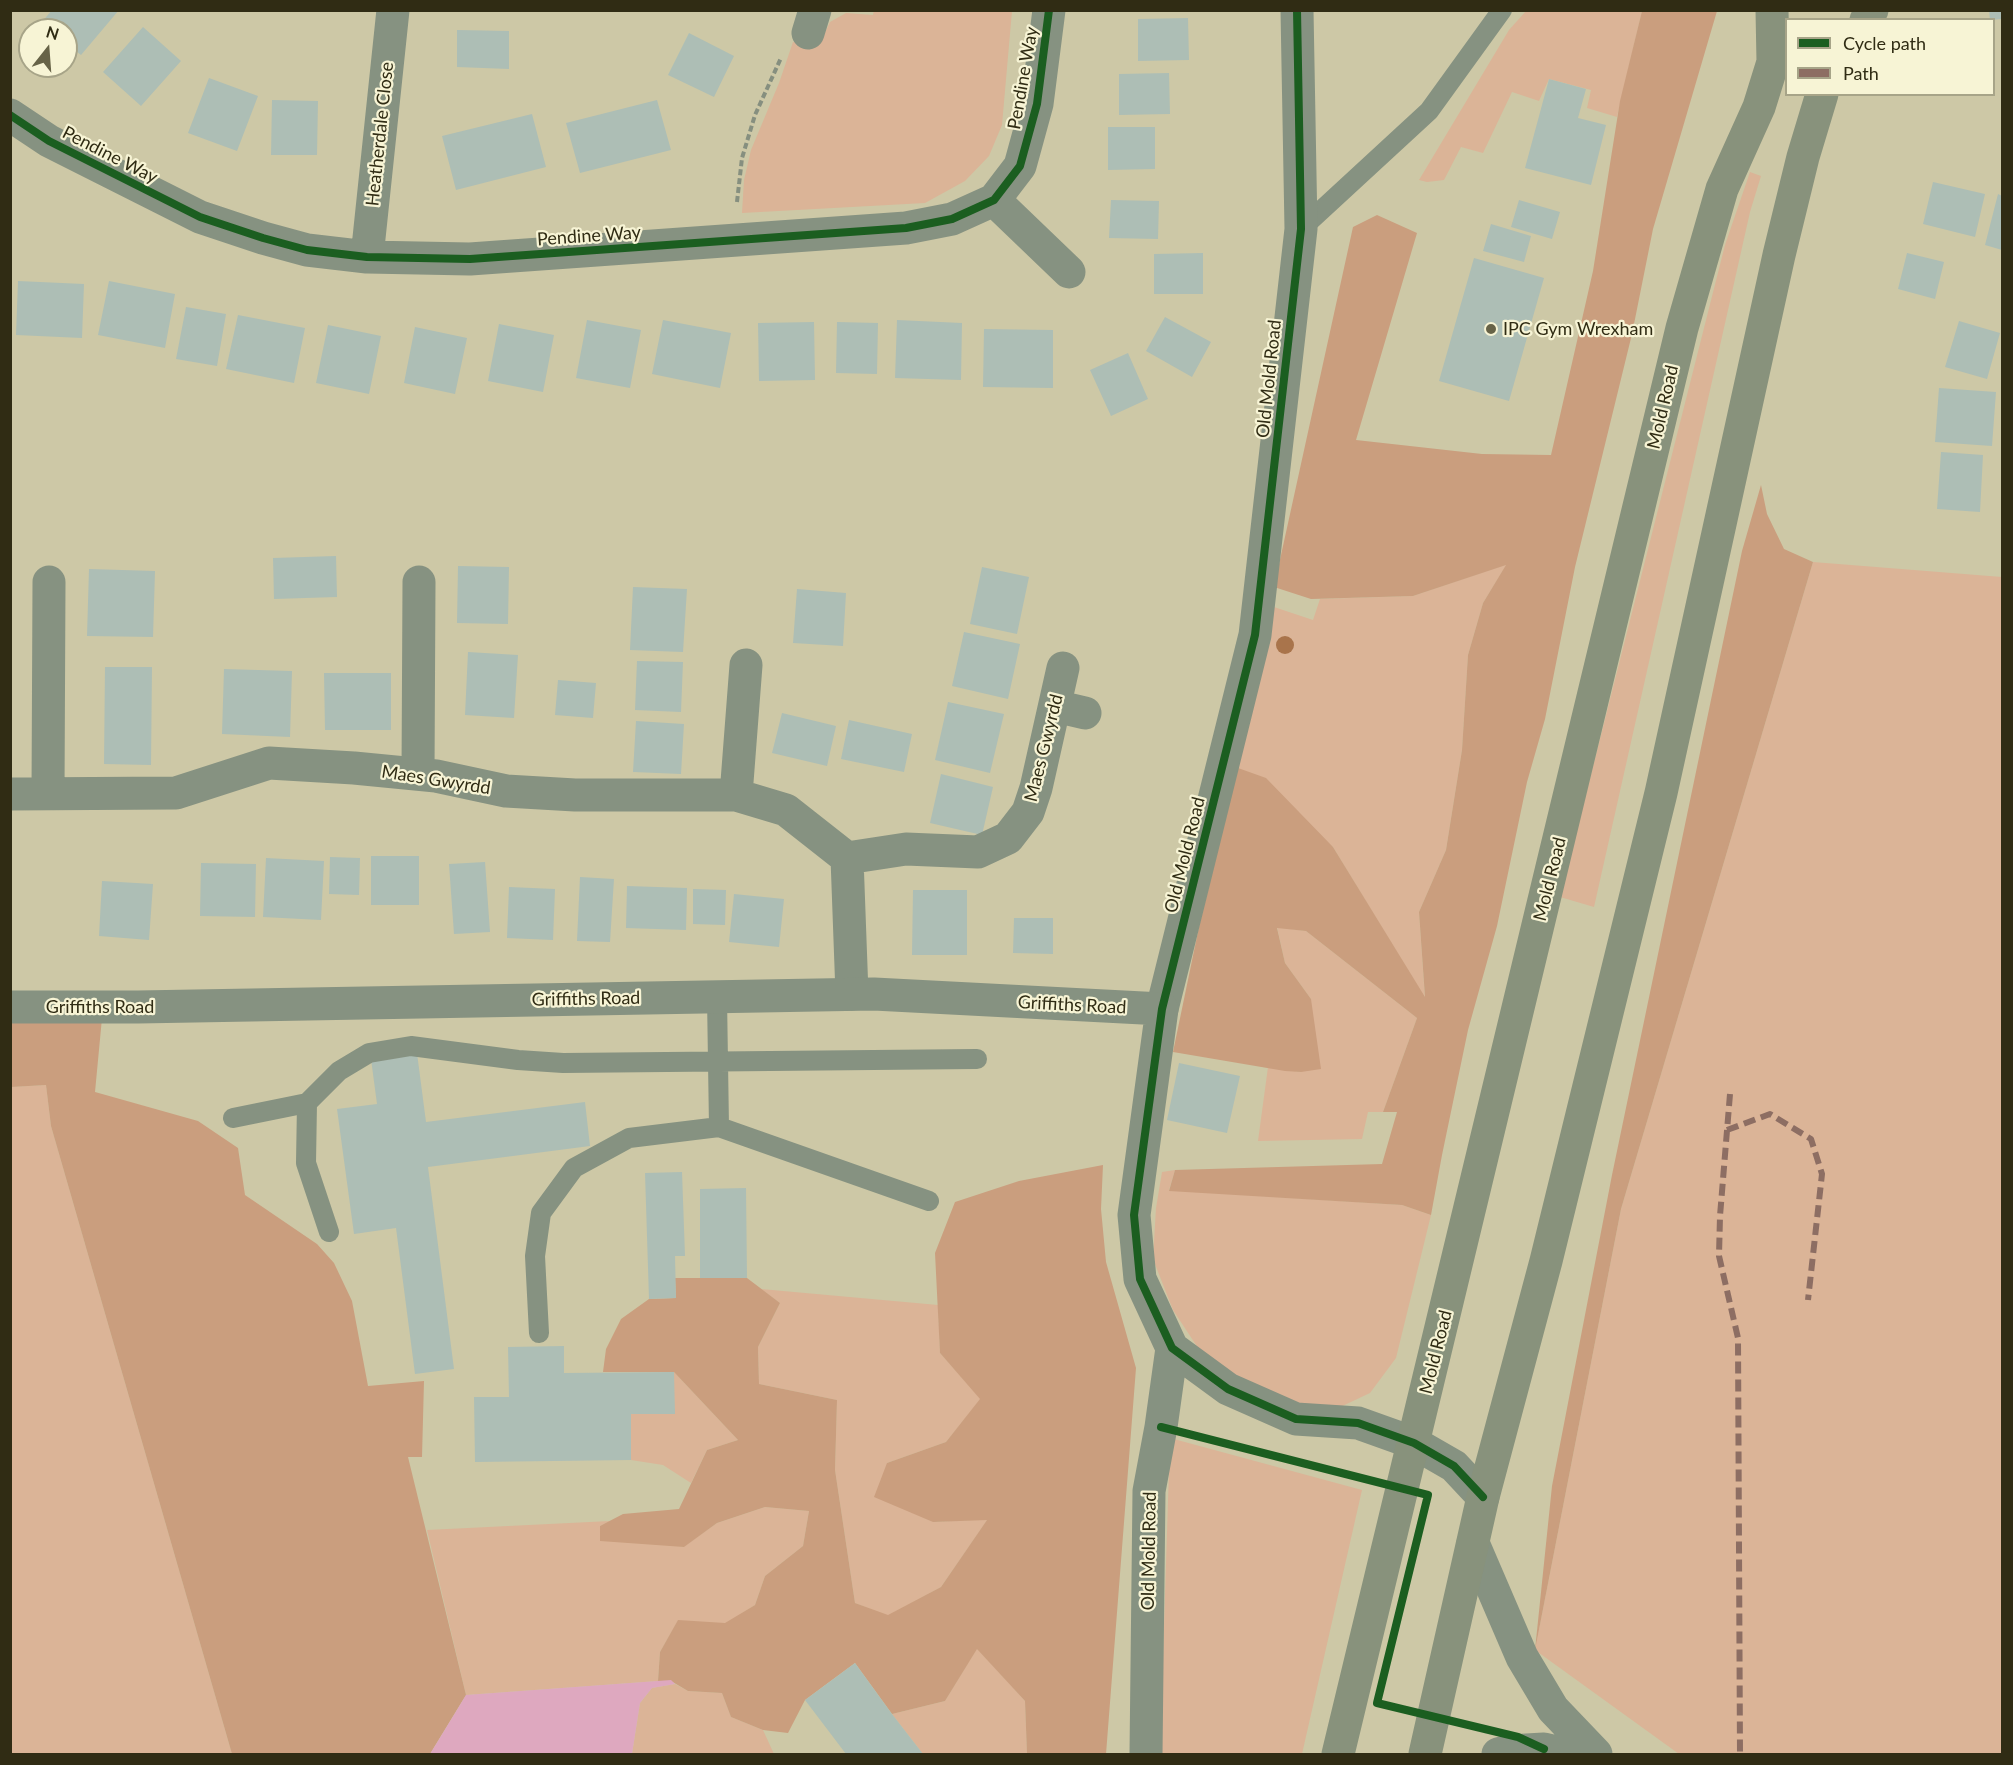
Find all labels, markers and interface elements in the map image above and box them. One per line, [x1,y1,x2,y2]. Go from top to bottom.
north arrow [18,18,78,78]
legend [1785,18,1995,96]
text: N [44,21,61,43]
street label: Pendine Way [1003,25,1043,131]
text: Cycle path [1843,32,1926,54]
street label: Heatherdale Close [362,61,398,207]
text: Path [1843,62,1879,84]
street label: Pendine Way [59,122,161,188]
street label: Pendine Way [536,222,642,250]
place label: IPC Gym Wrexham [1503,318,1653,340]
street label: Old Mold Road [1252,319,1286,439]
marker: IPC Gym Wrexham [1484,322,1498,336]
street label: Mold Road [1643,363,1683,451]
street label: Maes Gwyrdd [1020,692,1068,804]
street label: Maes Gwyrdd [380,761,492,799]
street label: Old Mold Road [1160,795,1210,915]
street label: Mold Road [1529,835,1571,923]
street label: Griffiths Road [531,987,641,1011]
street label: Griffiths Road [1017,991,1127,1019]
street label: Griffiths Road [46,996,154,1018]
street label: Mold Road [1415,1308,1457,1396]
street label: Old Mold Road [1137,1491,1161,1611]

